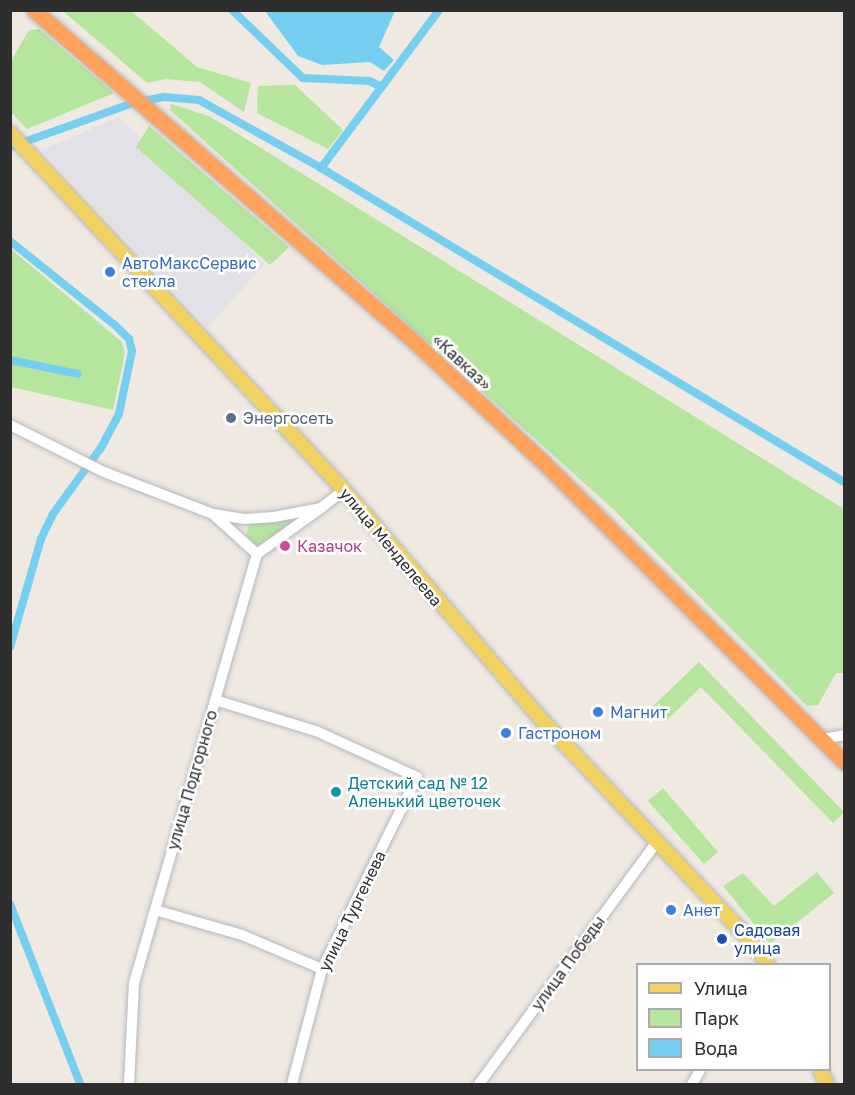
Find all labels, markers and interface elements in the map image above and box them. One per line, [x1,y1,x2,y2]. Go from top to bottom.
place label: АвтоМаксСервис стекла [122,253,257,291]
marker: АвтоМаксСервис стекла [103,265,117,279]
street label: «Кавказ» [429,330,495,394]
place label: Энергосеть [243,408,334,428]
marker: Энергосеть [224,411,238,425]
street label: улица Менделеева [336,484,446,610]
place label: Казачок [297,536,362,556]
marker: Казачок [278,539,292,553]
place label: Магнит [610,702,668,722]
marker: Магнит [591,705,605,719]
street label: улица Подгорного [163,708,221,852]
place label: Гастроном [518,723,601,743]
marker: Гастроном [499,726,513,740]
place label: Детский сад № 12 Аленький цветочек [348,773,501,811]
marker: Детский сад № 12 Аленький цветочек [329,785,343,799]
street label: улица Тургенева [314,848,390,974]
place label: Анет [683,900,720,920]
marker: Анет [664,903,678,917]
street label: улица Победы [527,912,609,1014]
place label: Садовая улица [734,920,800,958]
marker: Садовая улица [715,932,729,946]
legend [636,963,831,1071]
text: Улица [694,977,748,999]
text: Парк [694,1007,739,1029]
text: Вода [694,1037,738,1059]

